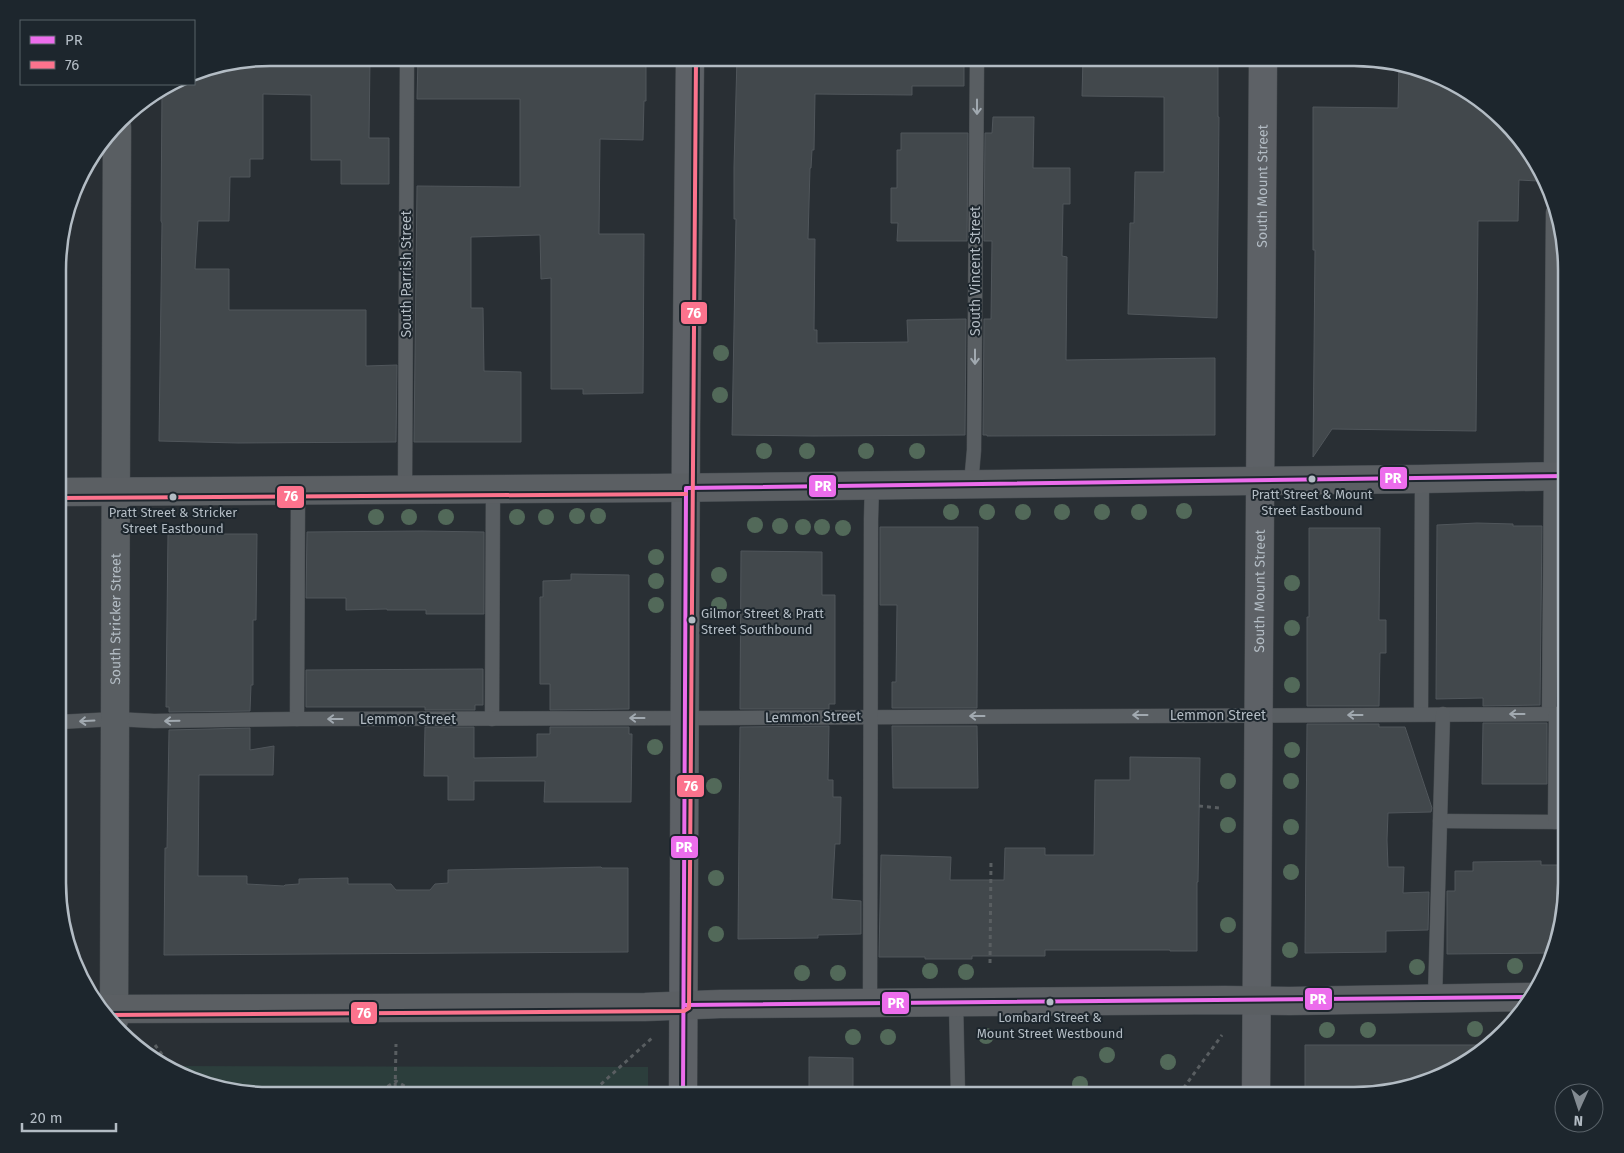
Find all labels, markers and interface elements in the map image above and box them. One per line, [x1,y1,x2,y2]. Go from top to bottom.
legend [20,20,195,85]
text: PR [65,31,83,49]
text: 76 [65,56,79,74]
one-way arrow [972,98,981,114]
street label: South Mount Street [1253,123,1271,248]
street label: South Vincent Street [967,205,984,336]
street label: South Parrish Street [398,210,415,338]
line badge: 76 [680,301,708,325]
text: 76 [687,305,701,322]
one-way arrow [970,348,980,364]
line badge: PR [1379,466,1408,490]
text: PR [1384,470,1402,487]
line badge: PR [808,474,837,498]
marker: Pratt Street & Mount Street Eastbound [1307,474,1317,484]
text: PR [814,478,832,495]
line badge: 76 [276,485,305,509]
place label: Pratt Street & Mount Street Eastbound [1252,487,1373,518]
text: 76 [284,488,298,505]
marker: Pratt Street & Stricker Street Eastbound [168,492,178,502]
place label: Pratt Street & Stricker Street Eastbound [109,505,237,536]
street label: South Mount Street [1250,528,1268,653]
street label: South Stricker Street [107,552,124,685]
place label: Gilmor Street & Pratt Street Southbound [701,606,824,637]
marker: Gilmor Street & Pratt Street Southbound [687,615,697,625]
street label: Lemmon Street [1170,707,1267,724]
street label: Lemmon Street [765,708,862,726]
one-way arrow [1510,709,1526,719]
one-way arrow [1132,710,1148,720]
one-way arrow [1347,710,1364,720]
street label: Lemmon Street [360,711,457,728]
one-way arrow [970,711,986,721]
one-way arrow [629,713,646,723]
one-way arrow [327,714,343,724]
one-way arrow [79,716,95,725]
one-way arrow [164,716,180,726]
line badge: 76 [676,774,705,798]
text: 76 [684,778,698,795]
line badge: PR [670,835,699,859]
text: PR [675,839,693,856]
line badge: PR [1304,987,1333,1011]
line badge: PR [881,991,910,1015]
text: PR [1309,991,1327,1008]
text: PR [887,995,905,1012]
marker: Lombard Street & Mount Street Westbound [1045,997,1055,1007]
line badge: 76 [350,1001,378,1025]
text: 76 [357,1005,371,1022]
place label: Lombard Street & Mount Street Westbound [977,1010,1123,1041]
north arrow [1554,1083,1604,1133]
scale bar [22,1100,116,1132]
text: 20 m [30,1109,63,1127]
text: N [1573,1112,1583,1129]

